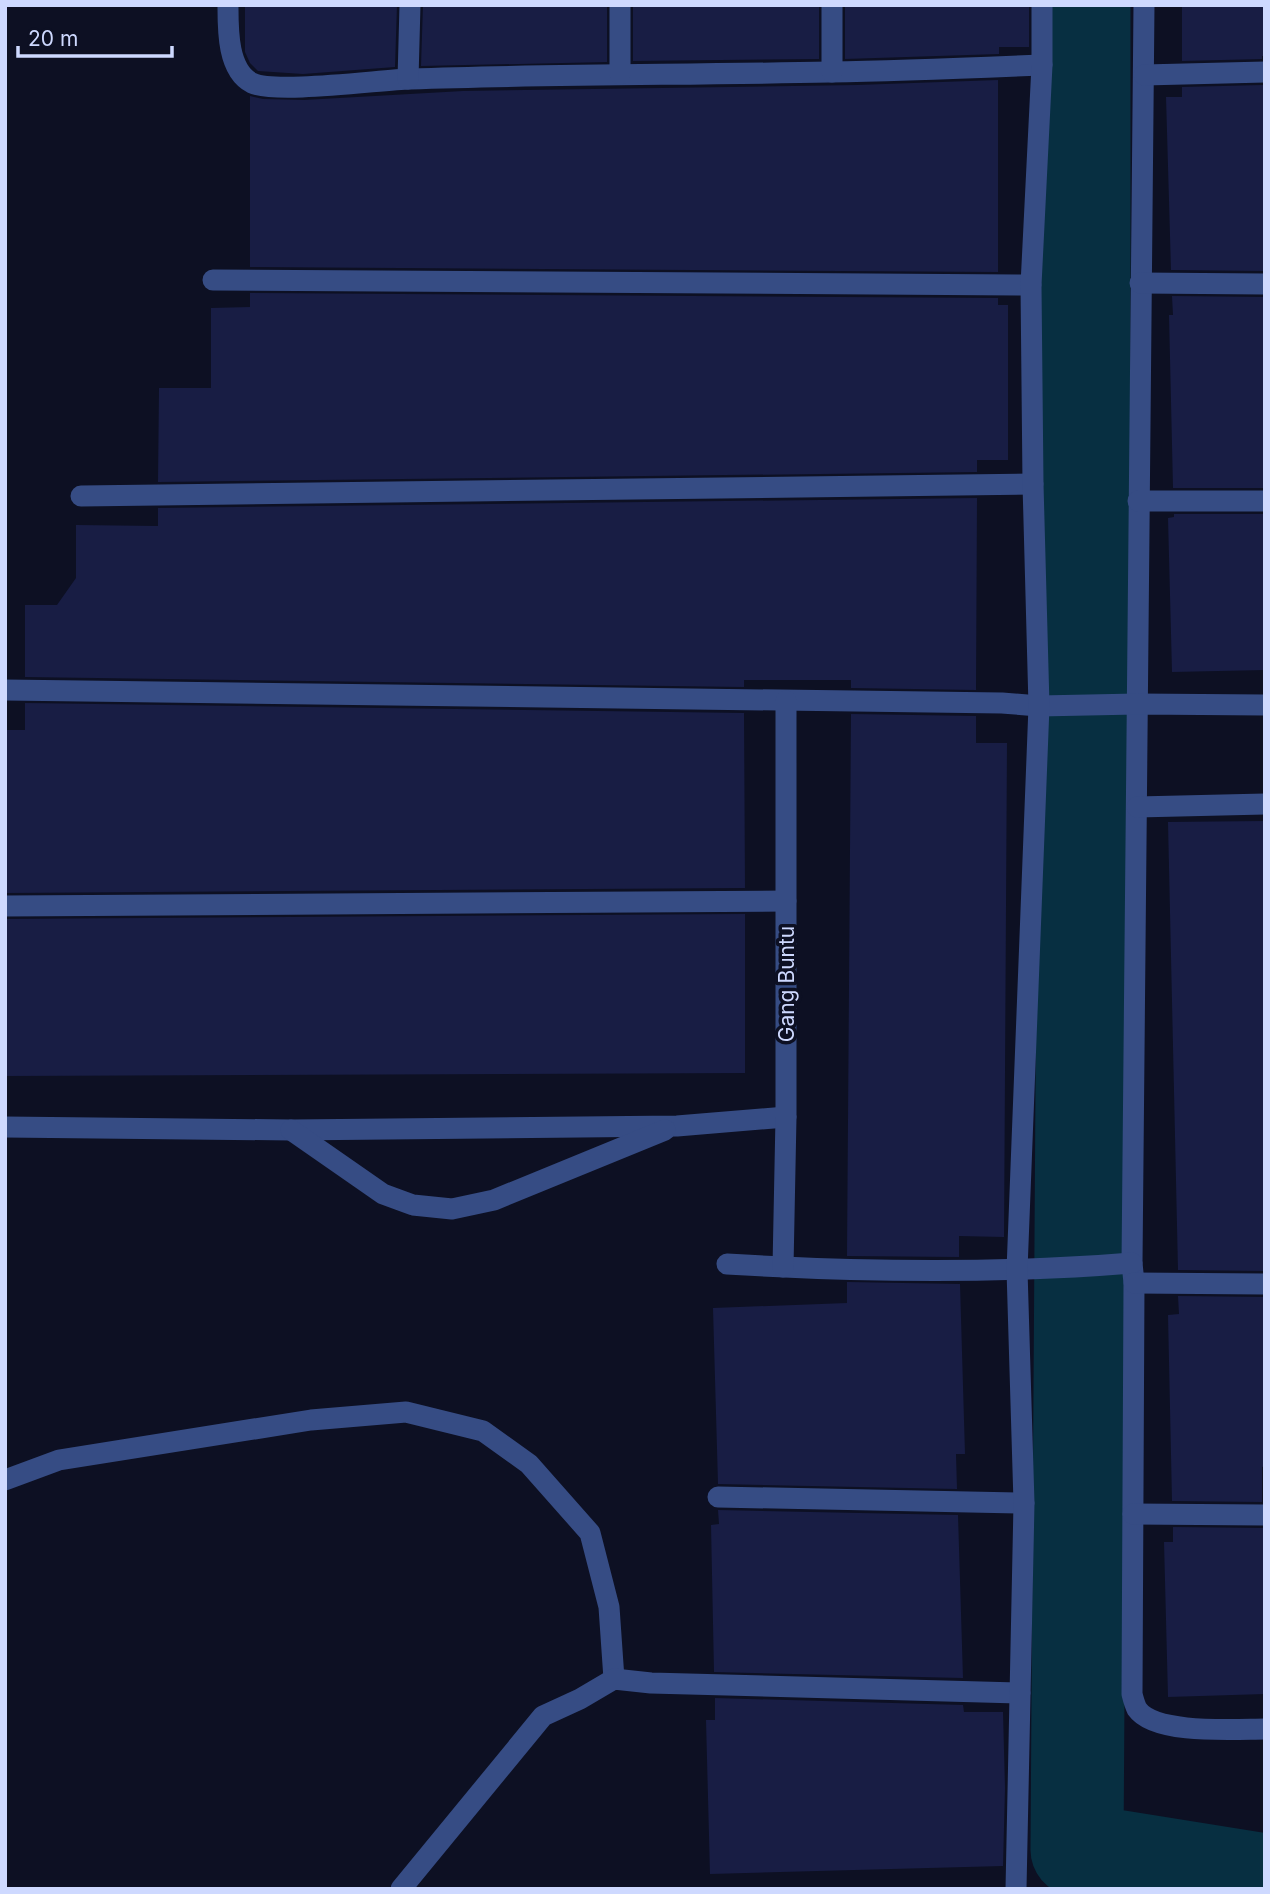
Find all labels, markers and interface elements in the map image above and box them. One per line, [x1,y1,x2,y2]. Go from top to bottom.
scale bar [18,14,172,58]
text: 20 m [28,26,78,51]
street label: Gang Buntu [774,926,799,1042]

